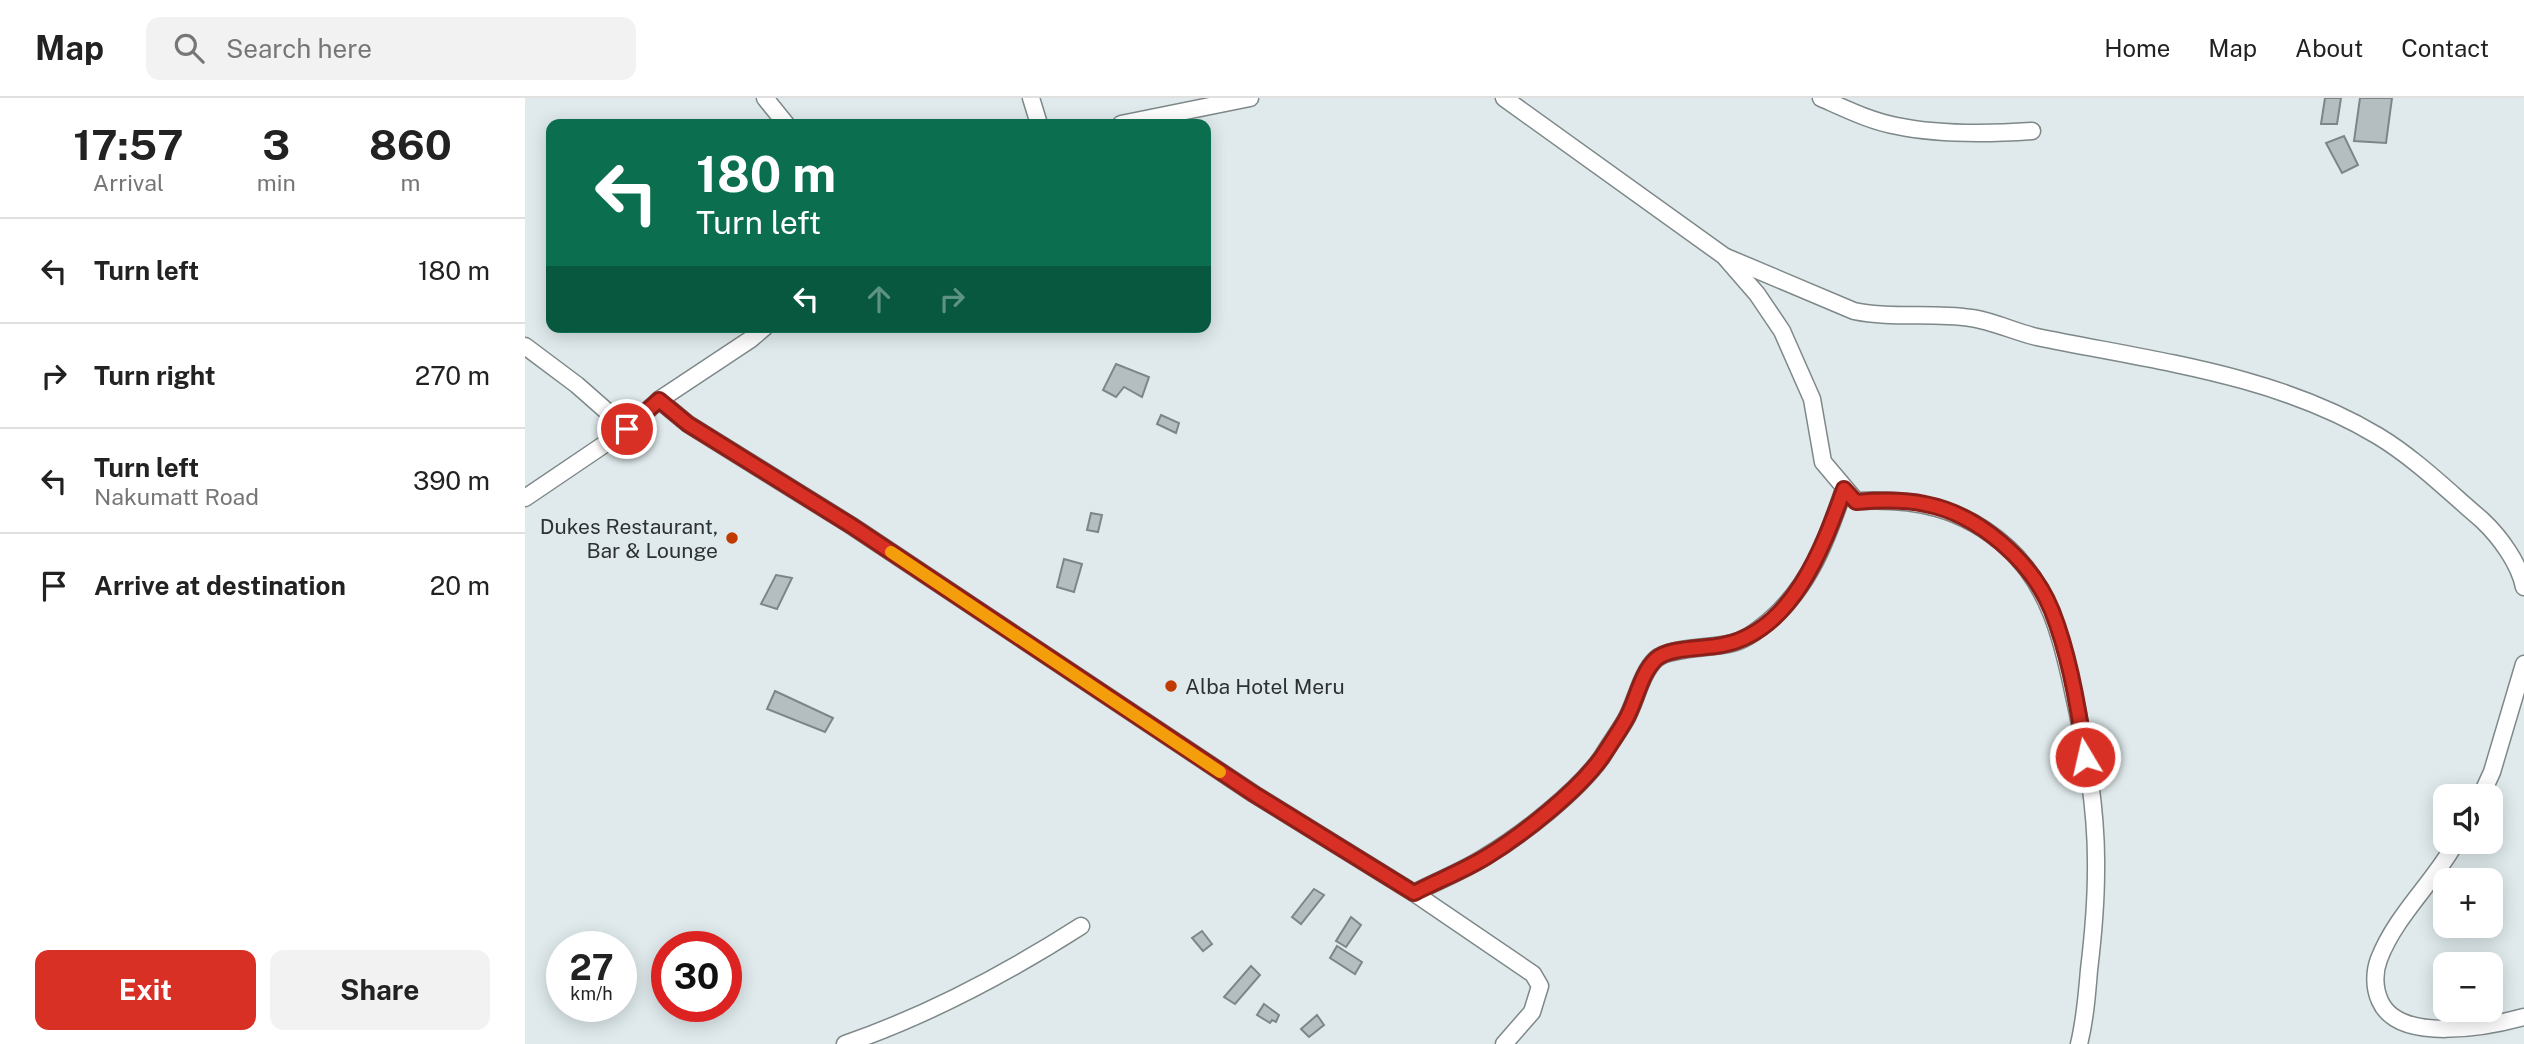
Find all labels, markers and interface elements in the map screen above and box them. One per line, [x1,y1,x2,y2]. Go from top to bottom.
search box [146,17,636,80]
text: Map [35,29,104,67]
icon: search [170,29,208,67]
text: Search here [226,33,372,64]
text: Home [2104,34,2170,62]
text: Map [2208,34,2257,62]
text: About [2295,34,2363,62]
text: Contact [2401,34,2489,62]
text: 17:57 [73,120,183,169]
text: 3 [262,120,290,169]
text: 860 [369,120,452,169]
text: 180 m [696,145,836,203]
icon: left [581,147,672,238]
text: Arrival [93,169,164,196]
text: min [257,169,296,196]
text: m [400,169,420,196]
text: Turn left [696,204,821,241]
icon: left [35,252,73,290]
text: Turn left [94,255,199,286]
text: 180 m [418,255,490,286]
icon: left [787,280,825,318]
icon: ahead [860,280,898,318]
icon: right [933,280,971,318]
icon: right [35,357,73,395]
text: Turn right [94,360,216,391]
text: 270 m [415,360,490,391]
pin [597,399,657,459]
icon: arrive [608,410,646,448]
text: Turn left [94,452,199,483]
icon: left [35,462,73,500]
text: 390 m [413,465,490,496]
text: Nakumatt Road [94,483,259,510]
place label: Dukes Restaurant, Bar & Lounge [540,514,718,563]
marker: Dukes Restaurant, Bar & Lounge [724,530,740,546]
icon: arrive [35,567,73,605]
text: Arrive at destination [94,570,346,601]
text: 20 m [430,570,490,601]
place label: Alba Hotel Meru [1185,674,1345,699]
marker: Alba Hotel Meru [1163,678,1179,694]
position arrow [2048,720,2122,794]
map controls [2433,784,2503,1022]
button: sound [2433,784,2503,854]
button: + [2433,868,2503,938]
speed limit sign: 30 [651,931,742,1022]
text: 27 [569,947,614,988]
button: Exit [35,950,256,1030]
button: Share [270,950,490,1030]
button: − [2433,952,2503,1022]
text: km/h [570,983,613,1004]

